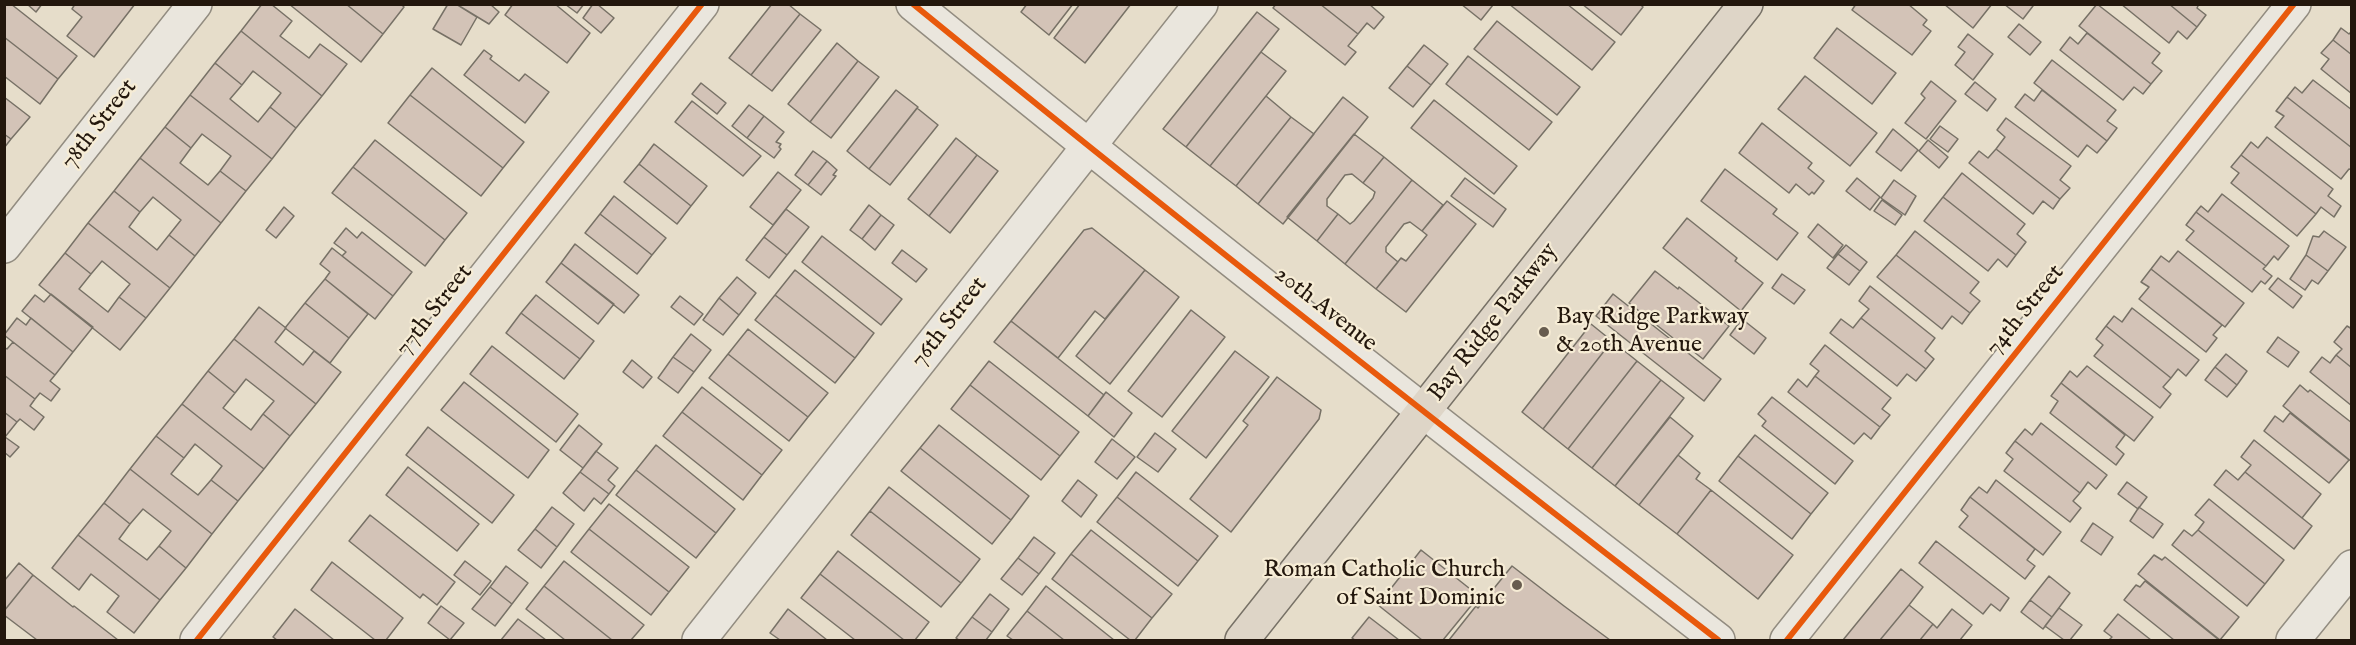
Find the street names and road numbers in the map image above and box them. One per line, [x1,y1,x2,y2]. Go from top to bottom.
street label: 78th Street [56,74,144,176]
street label: Bay Ridge Parkway [1423,238,1565,408]
street label: 77th Street [390,259,480,363]
street label: 74th Street [1981,260,2071,362]
street label: 20th Avenue [1268,261,1382,359]
street label: 76th Street [906,272,994,374]

